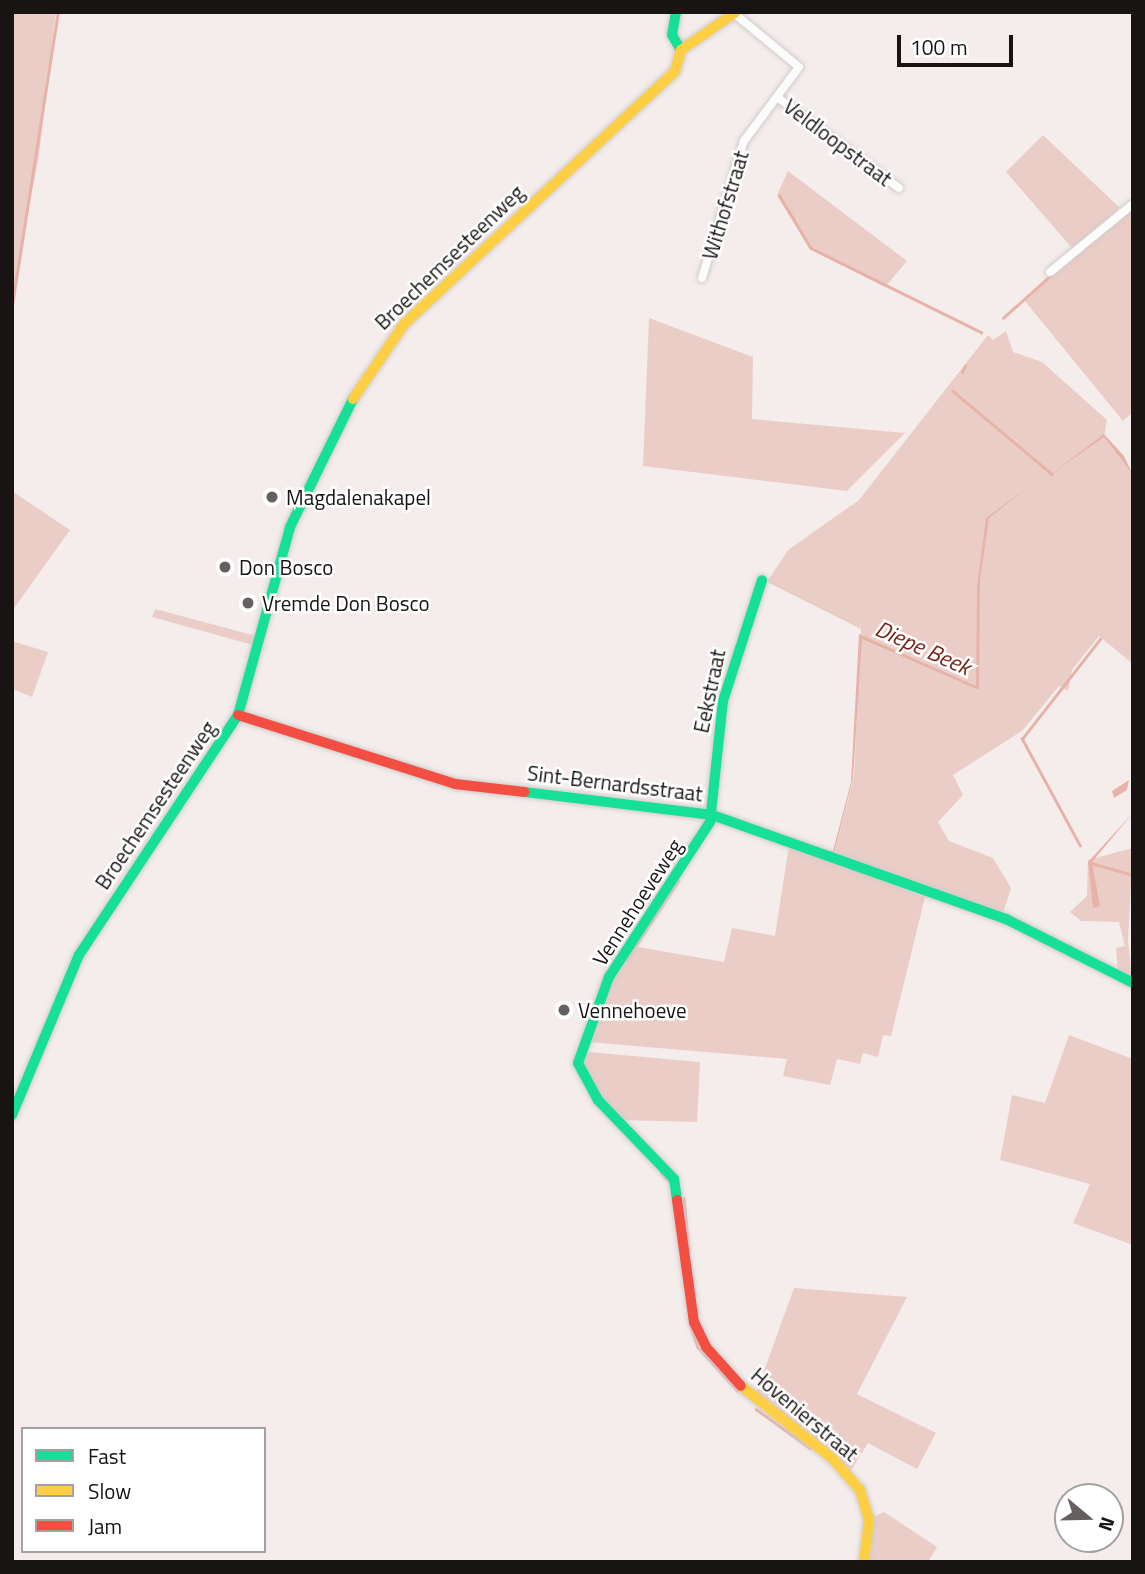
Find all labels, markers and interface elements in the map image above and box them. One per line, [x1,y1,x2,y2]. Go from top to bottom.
scale bar [900,21,1016,65]
text: 100 m [910,31,967,63]
street label: Veldloopstraat [779,93,897,191]
street label: Withofstraat [696,147,754,263]
street label: Broechemsesteenweg [369,179,529,335]
place label: Magdalenakapel [286,484,431,510]
marker: Magdalenakapel [264,489,280,505]
place label: Don Bosco [239,554,333,580]
marker: Don Bosco [217,559,233,575]
place label: Vremde Don Bosco [262,590,430,616]
marker: Vremde Don Bosco [240,595,256,611]
water label: Diepe Beek [871,615,975,681]
street label: Eekstraat [688,647,730,735]
street label: Broechemsesteenweg [89,716,221,894]
street label: Sint-Bernardsstraat [526,760,704,806]
street label: Vennehoeveweg [587,834,687,970]
place label: Vennehoeve [578,997,687,1023]
marker: Vennehoeve [556,1002,572,1018]
street label: Hovenierstraat [746,1362,864,1466]
legend [21,1427,266,1553]
text: Fast [88,1440,126,1472]
text: Slow [88,1475,131,1507]
north arrow [1054,1483,1124,1553]
text: Jam [88,1510,122,1542]
text: N [1092,1513,1123,1535]

